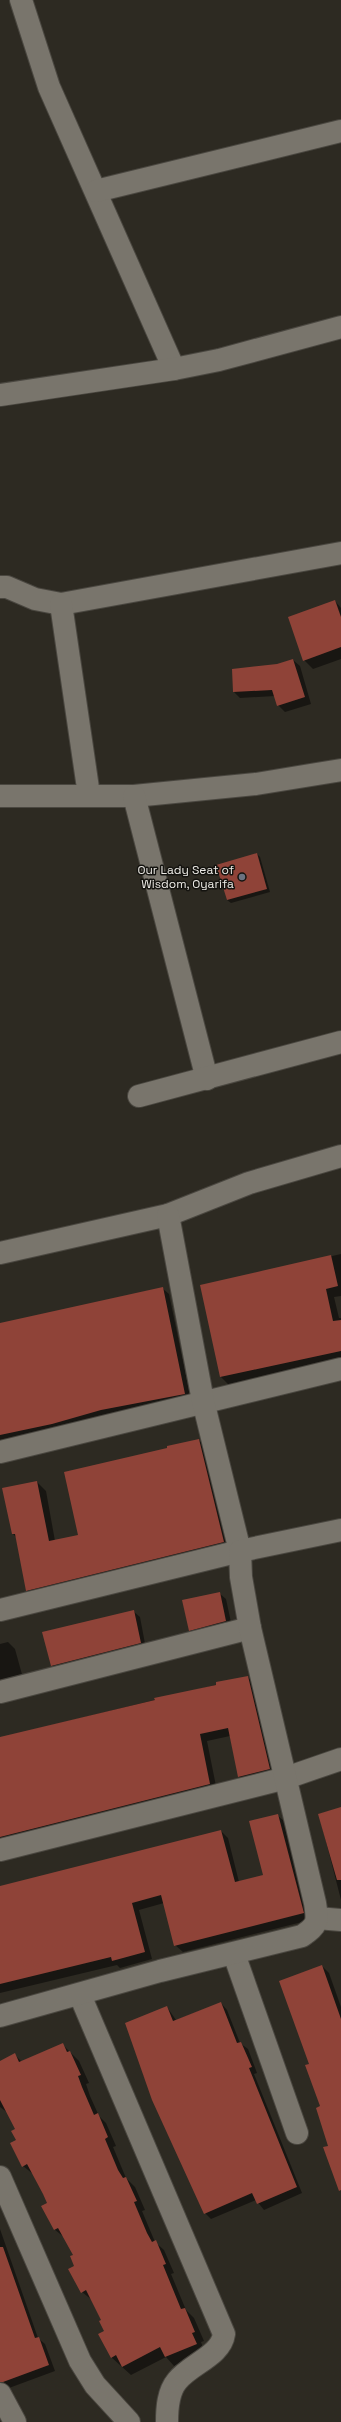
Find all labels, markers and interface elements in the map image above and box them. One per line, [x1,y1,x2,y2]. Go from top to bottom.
place label: Our Lady Seat of Wisdom, Oyarifa [138,862,234,892]
marker: Our Lady Seat of Wisdom, Oyarifa [237,872,247,882]

